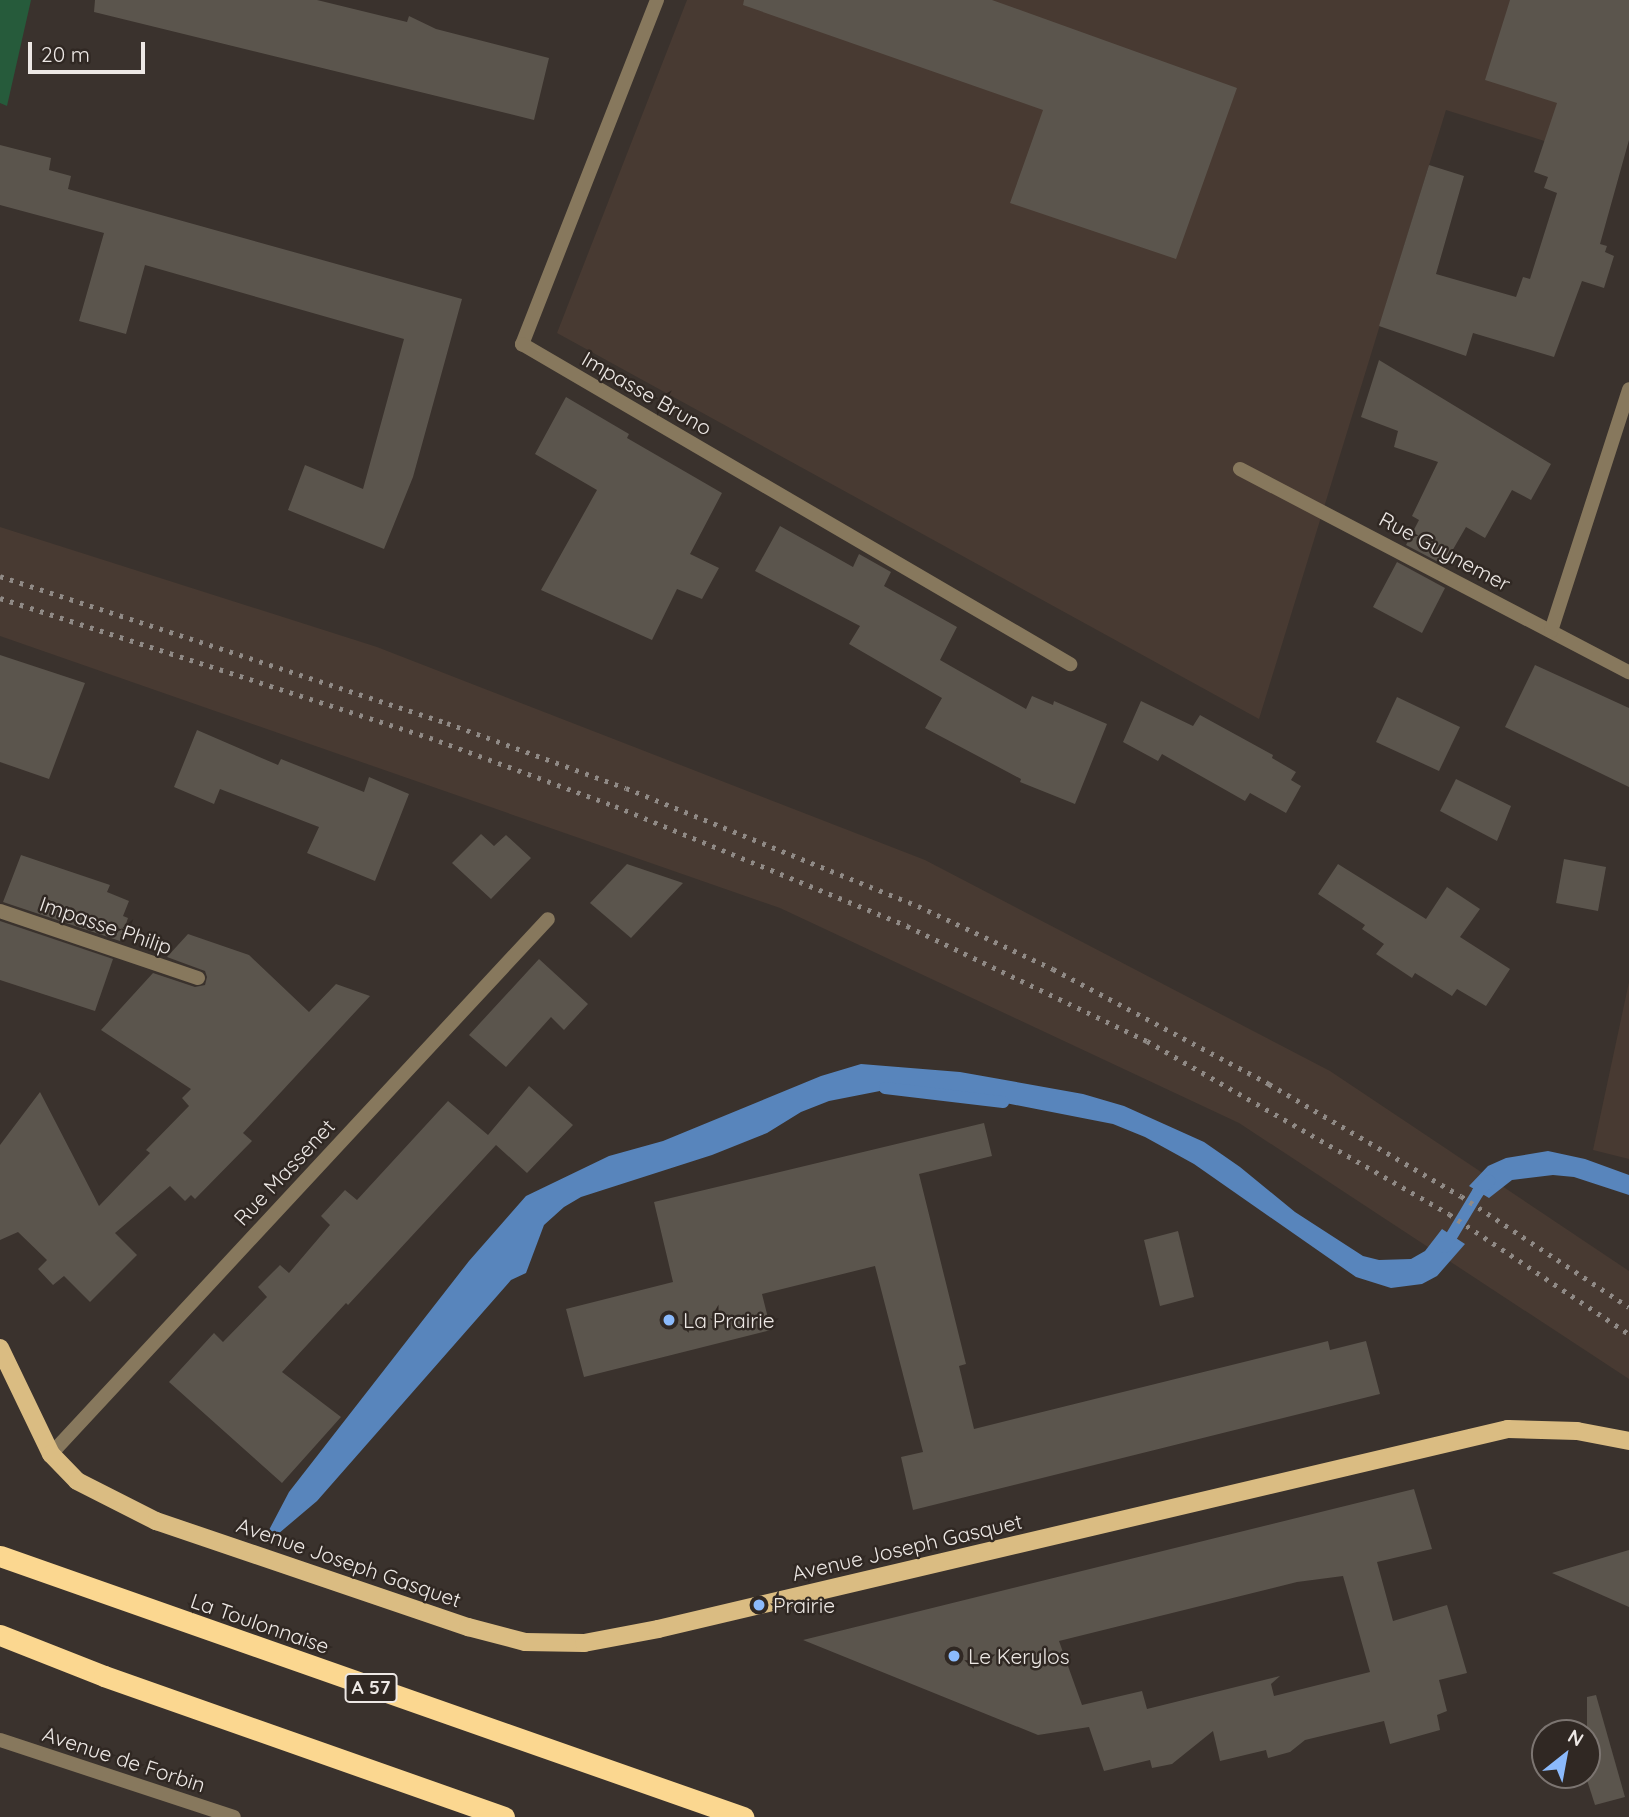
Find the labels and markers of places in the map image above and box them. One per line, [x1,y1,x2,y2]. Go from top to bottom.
place label: La Prairie [683,1307,775,1333]
marker: La Prairie [661,1312,677,1328]
place label: Prairie [773,1592,835,1618]
marker: Prairie [751,1597,767,1613]
place label: Le Kerylos [968,1643,1070,1669]
marker: Le Kerylos [946,1648,962,1664]

